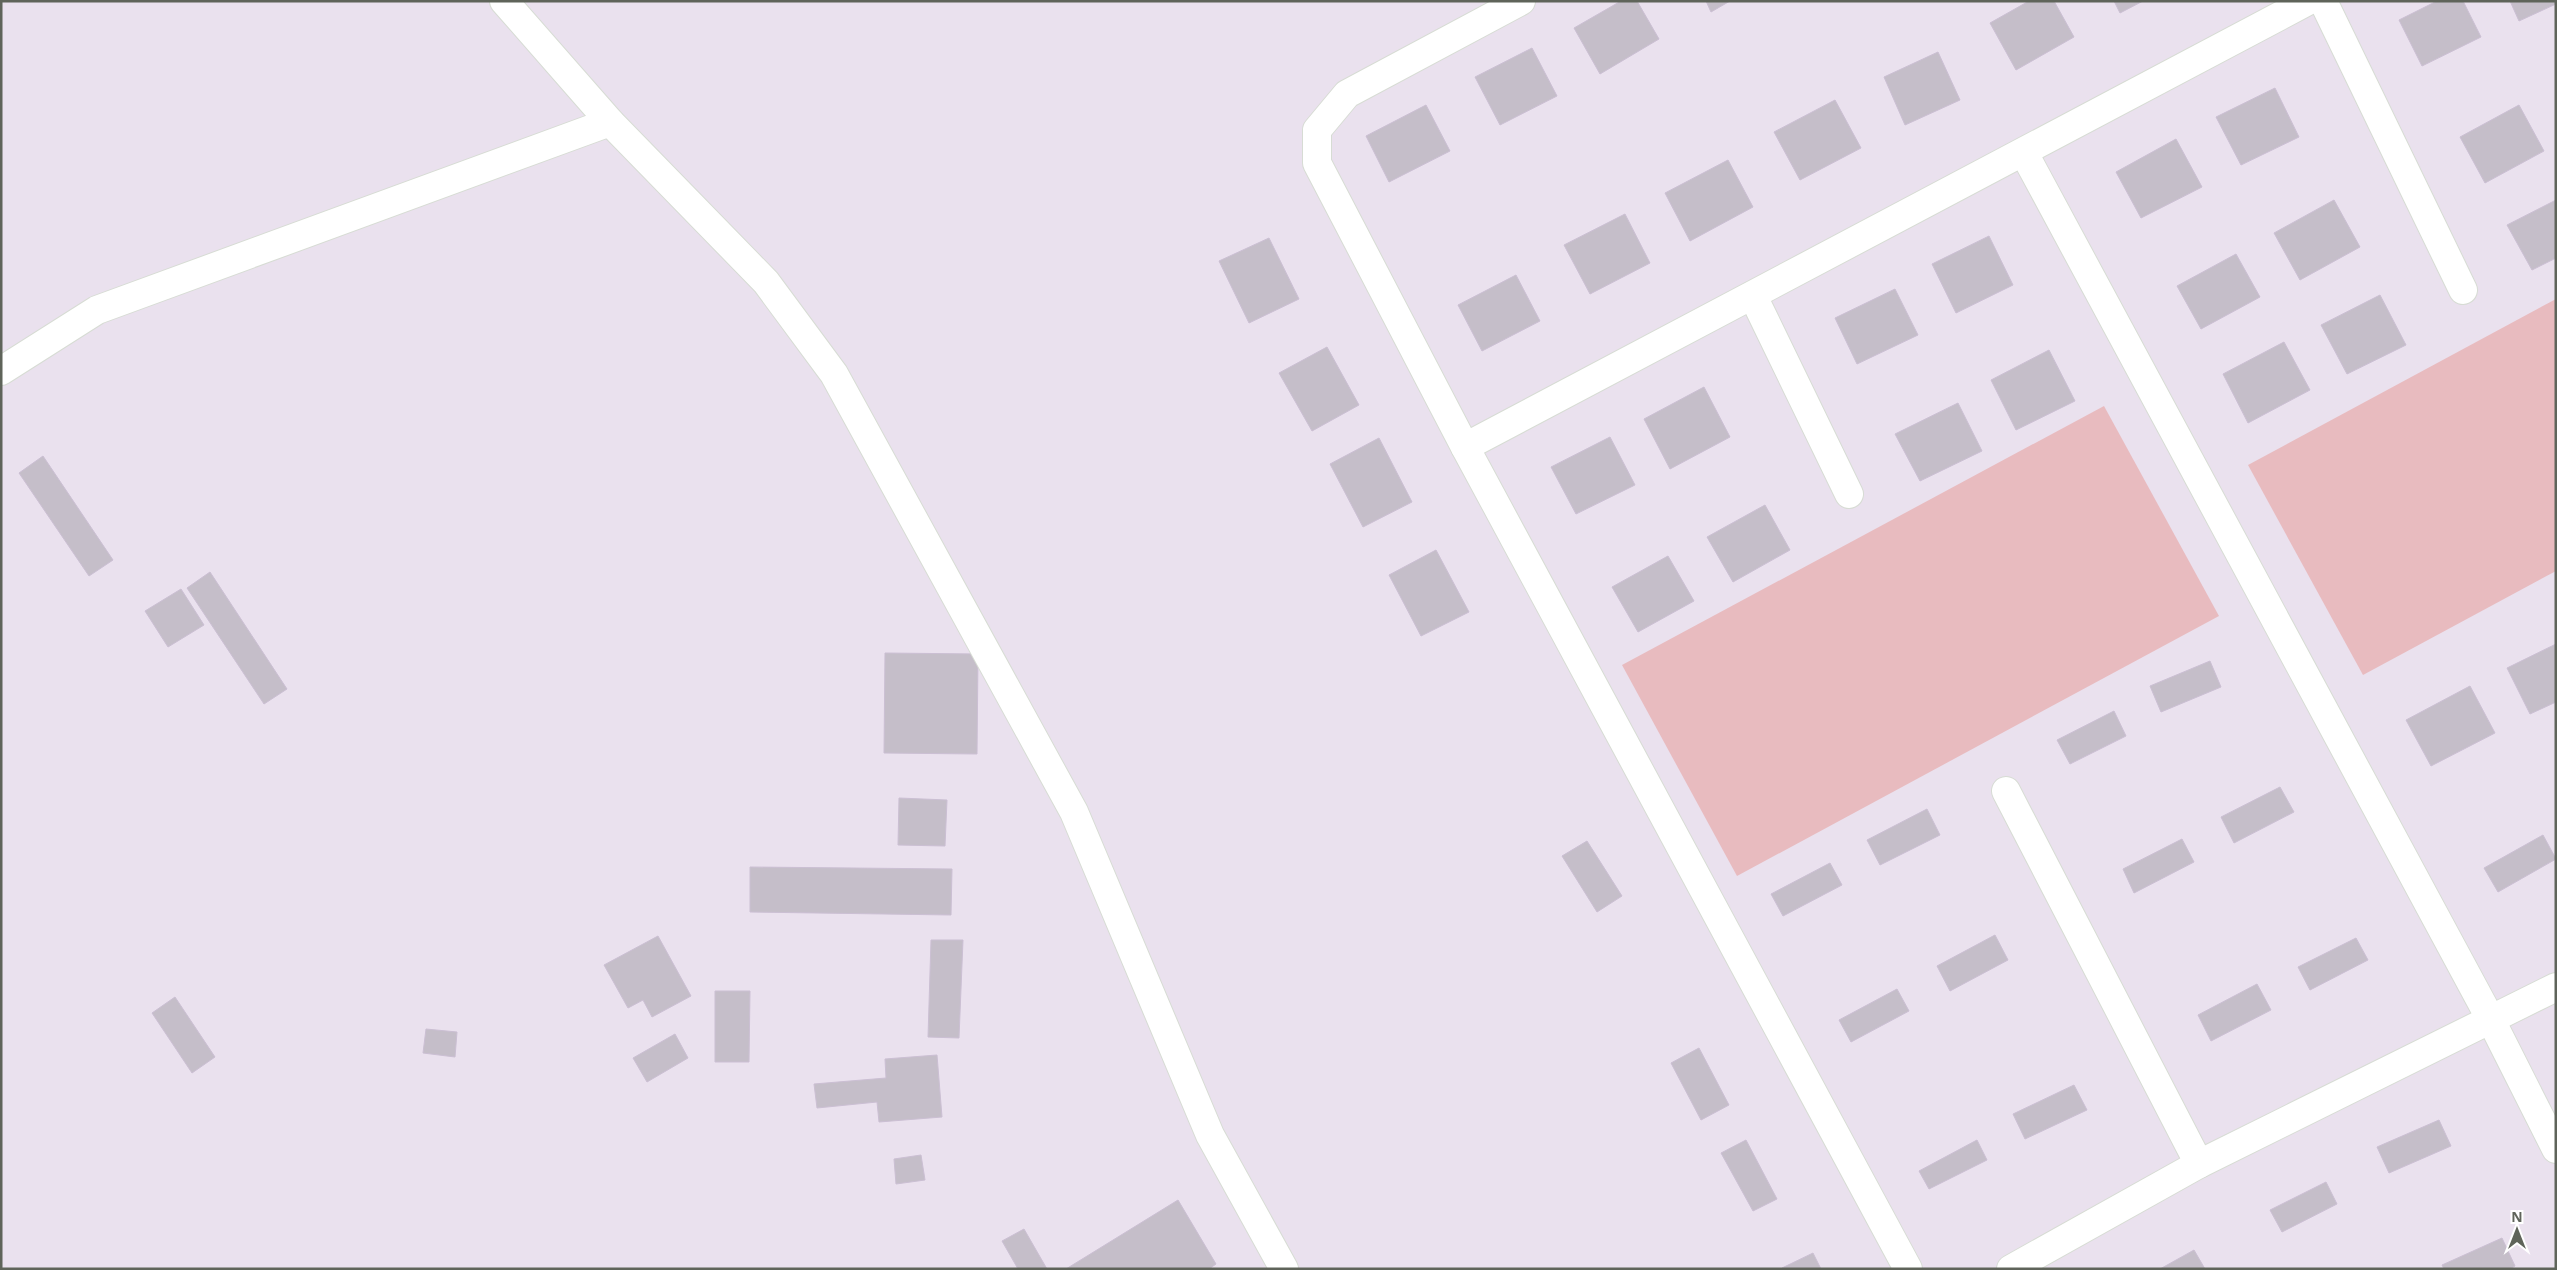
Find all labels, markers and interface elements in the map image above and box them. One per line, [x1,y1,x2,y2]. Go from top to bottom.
north arrow [2492,1205,2542,1255]
text: N [2511,1207,2523,1226]

